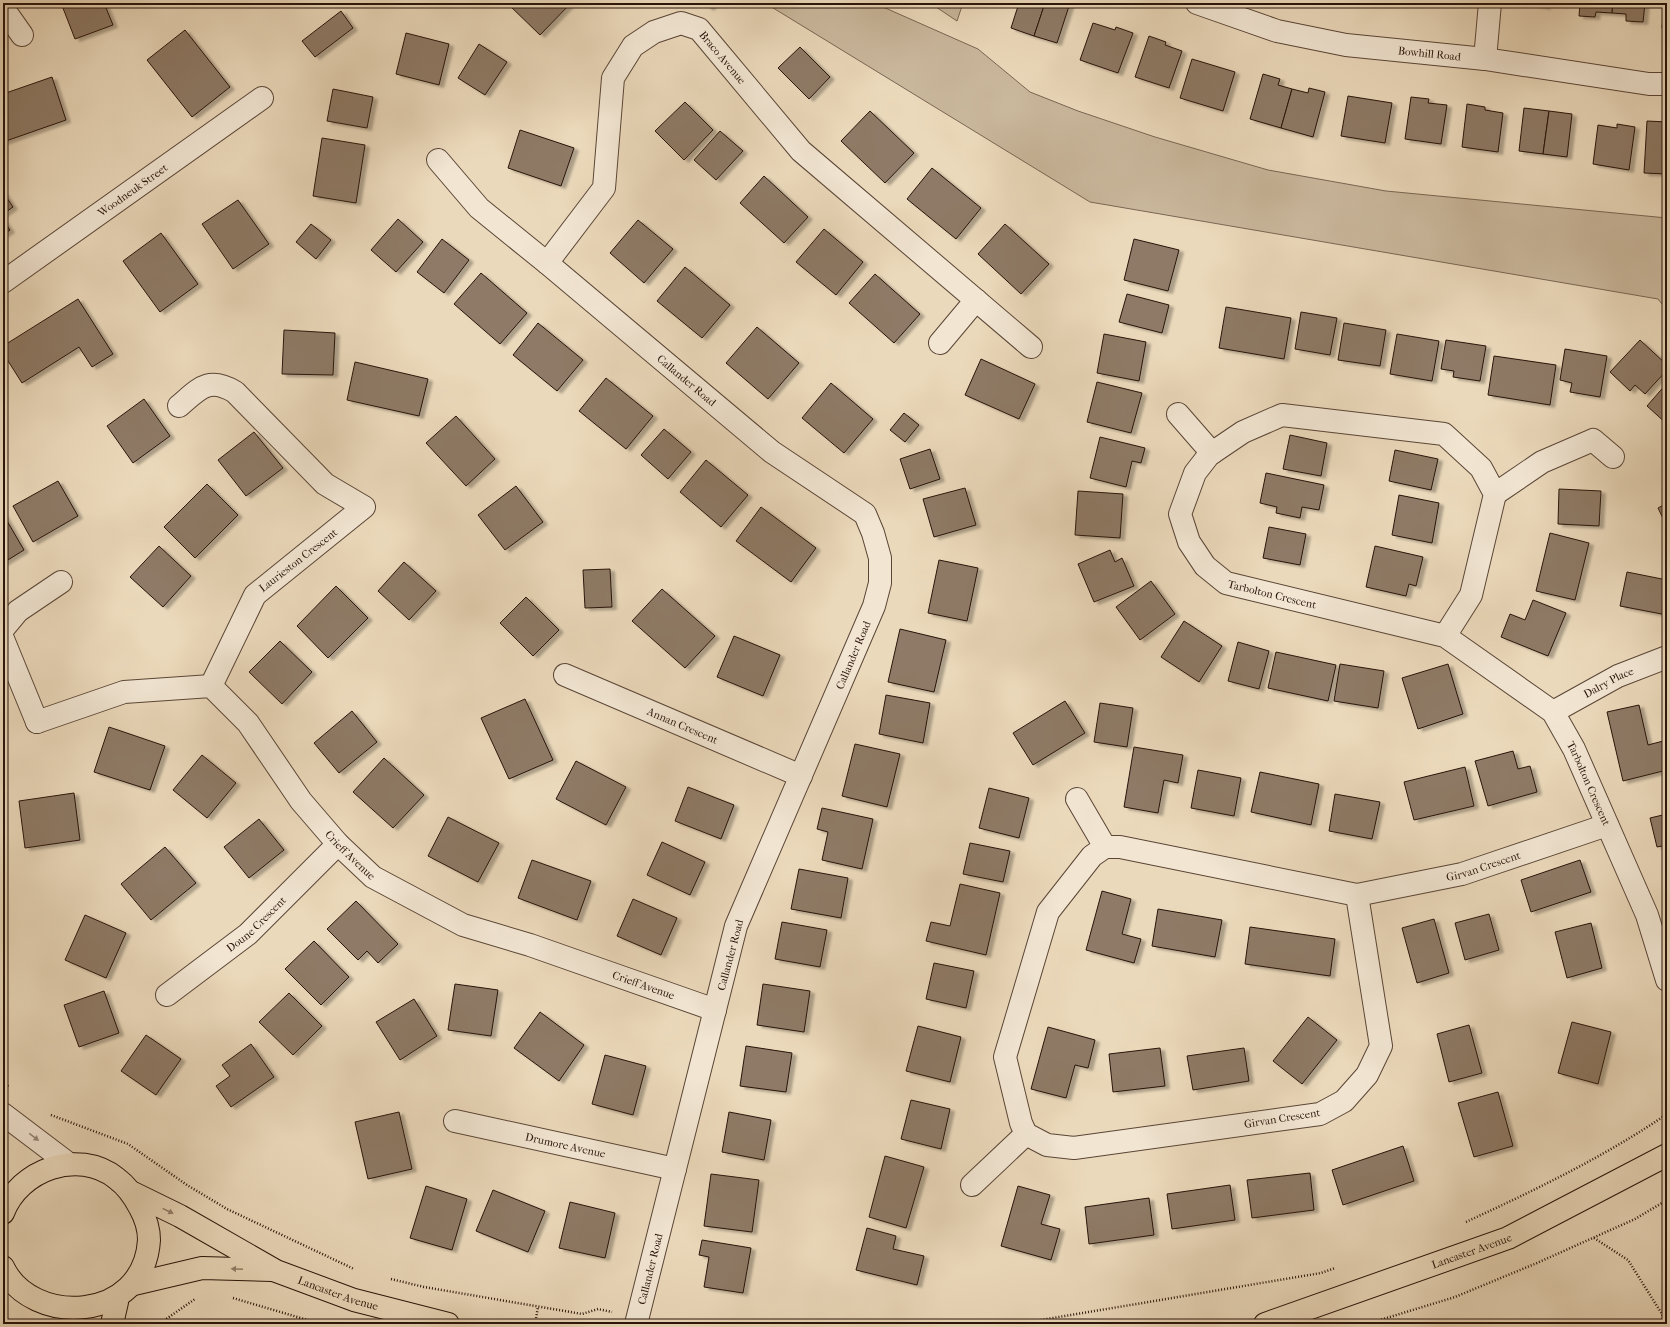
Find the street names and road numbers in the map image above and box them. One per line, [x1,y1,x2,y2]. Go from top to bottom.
street label: Braco Avenue [696,29,749,87]
street label: Bowhill Road [1397,44,1462,64]
street label: Woodneuk Street [95,161,170,220]
street label: Callander Road [654,352,719,410]
street label: Laurieston Crescent [257,526,340,595]
street label: Tarbolton Crescent [1226,578,1318,612]
street label: Callander Road [833,618,874,691]
street label: Dalry Place [1581,664,1636,701]
street label: Annan Crescent [644,705,720,747]
street label: Tarbolton Crescent [1564,739,1613,828]
street label: Crieff Avenue [322,828,378,883]
street label: Girvan Crescent [1445,849,1522,884]
street label: Doune Crescent [224,894,289,955]
street label: Callander Road [715,917,746,992]
street label: Crieff Avenue [611,968,677,1002]
street label: Girvan Crescent [1243,1106,1321,1131]
street label: Drumore Avenue [524,1130,607,1161]
street label: Callander Road [635,1231,666,1306]
street label: Lancaster Avenue [1430,1231,1515,1272]
street label: Lancaster Avenue [296,1274,380,1313]

